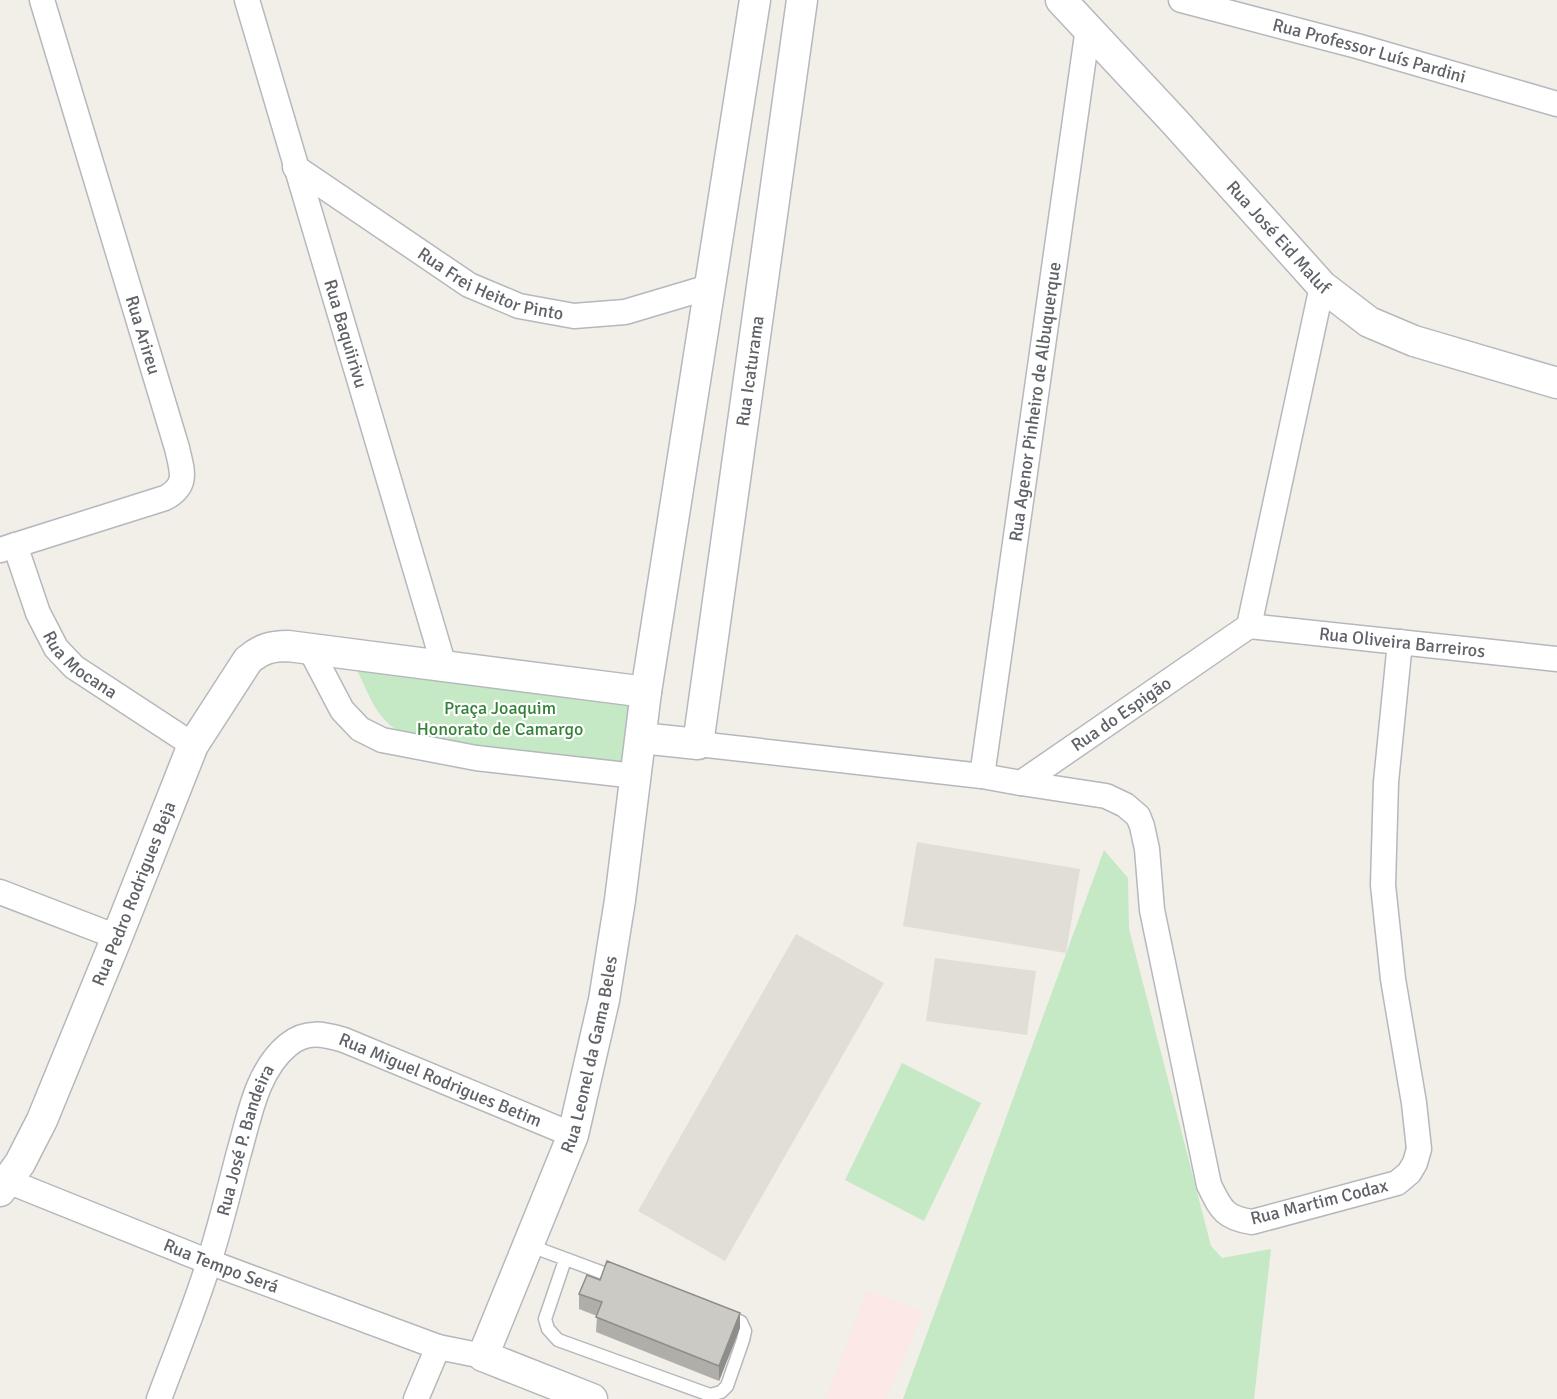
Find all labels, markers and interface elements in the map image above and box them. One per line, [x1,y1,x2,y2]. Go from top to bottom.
street label: Rua Professor Luís Pardini [1270,13,1468,88]
street label: Rua José Eid Maluf [1222,176,1335,300]
street label: Rua Frei Heitor Pinto [413,242,565,325]
street label: Rua Agenor Pinheiro de Albuquerque [1004,261,1066,543]
street label: Rua Baquiirivu [319,277,372,391]
street label: Rua Arireu [121,293,165,377]
street label: Rua Icaturama [732,314,769,428]
street label: Rua Oliveira Barreiros [1318,623,1486,662]
street label: Rua Mocana [38,627,122,703]
street label: Rua do Espigão [1067,672,1175,756]
park label: Praça Joaquim Honorato de Camargo [417,697,583,740]
street label: Rua Pedro Rodrigues Beja [87,798,181,989]
street label: Rua Leonel da Gama Beles [556,954,622,1156]
street label: Rua Miguel Rodrigues Betim [336,1028,545,1132]
street label: Rua José P. Bandeira [212,1060,279,1218]
street label: Rua Martim Codax [1248,1174,1391,1230]
street label: Rua Tempo Será [160,1234,282,1298]

